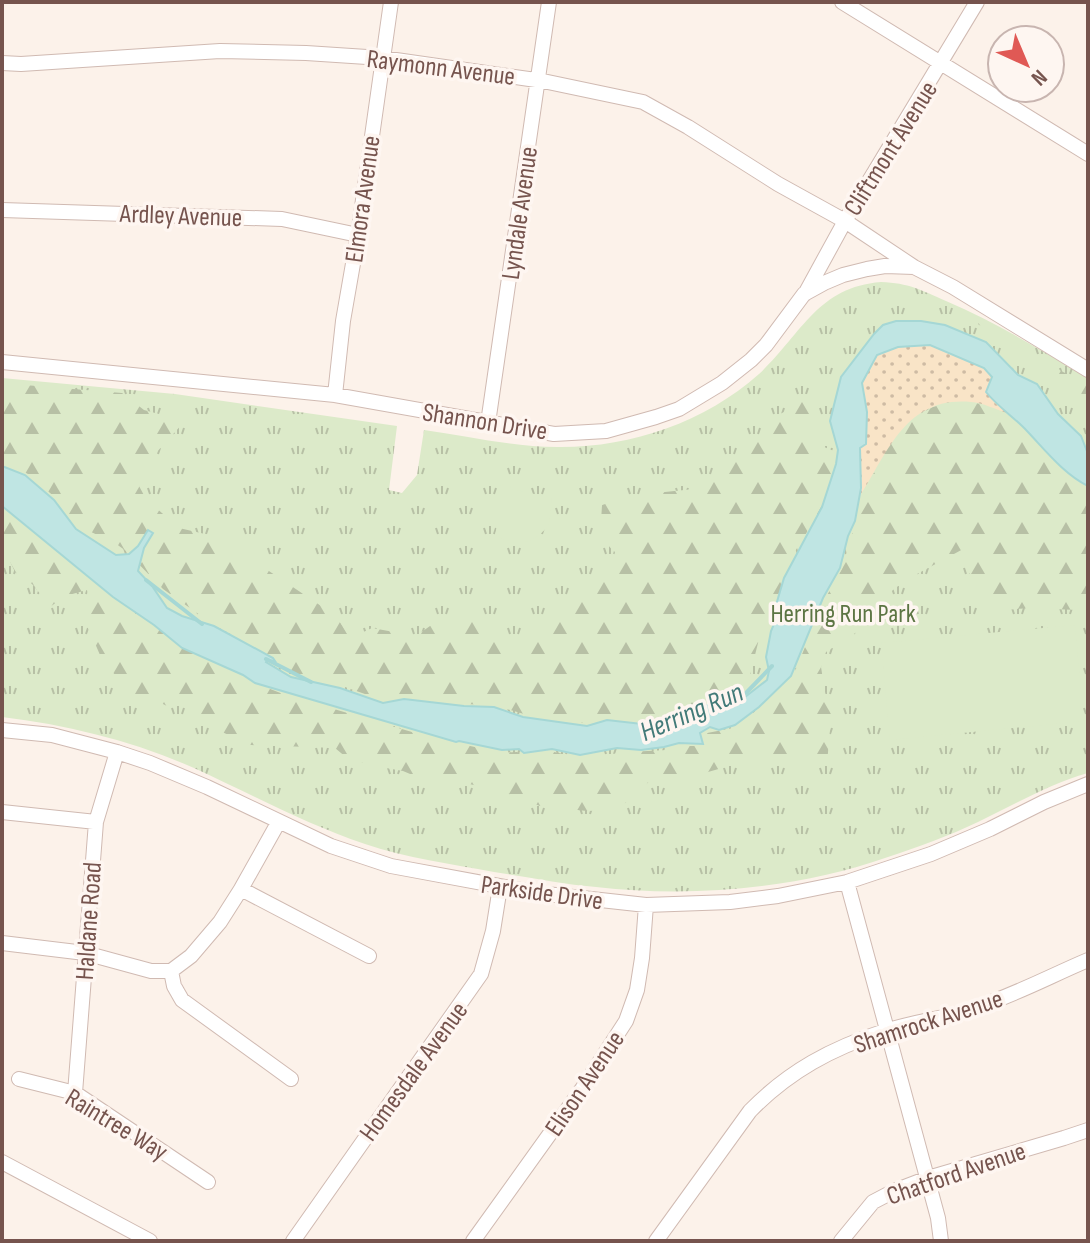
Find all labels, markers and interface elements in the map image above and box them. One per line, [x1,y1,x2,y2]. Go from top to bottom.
north arrow [986,24,1066,104]
street label: Raymonn Avenue [365,44,517,93]
text: N [1025,64,1052,91]
street label: Cliftmont Avenue [838,76,945,222]
street label: Elmora Avenue [339,134,388,265]
street label: Lyndale Avenue [496,145,545,282]
street label: Ardley Avenue [118,199,243,234]
street label: Shannon Drive [420,397,549,448]
park label: Herring Run Park [770,599,916,630]
water label: Herring Run [635,676,748,749]
street label: Haldane Road [70,861,109,981]
street label: Parkside Drive [479,870,605,917]
street label: Shamrock Avenue [850,984,1007,1061]
street label: Homesdale Avenue [353,996,475,1147]
street label: Elison Avenue [539,1025,632,1142]
street label: Raintree Way [59,1083,173,1168]
street label: Chatford Avenue [883,1136,1030,1213]

